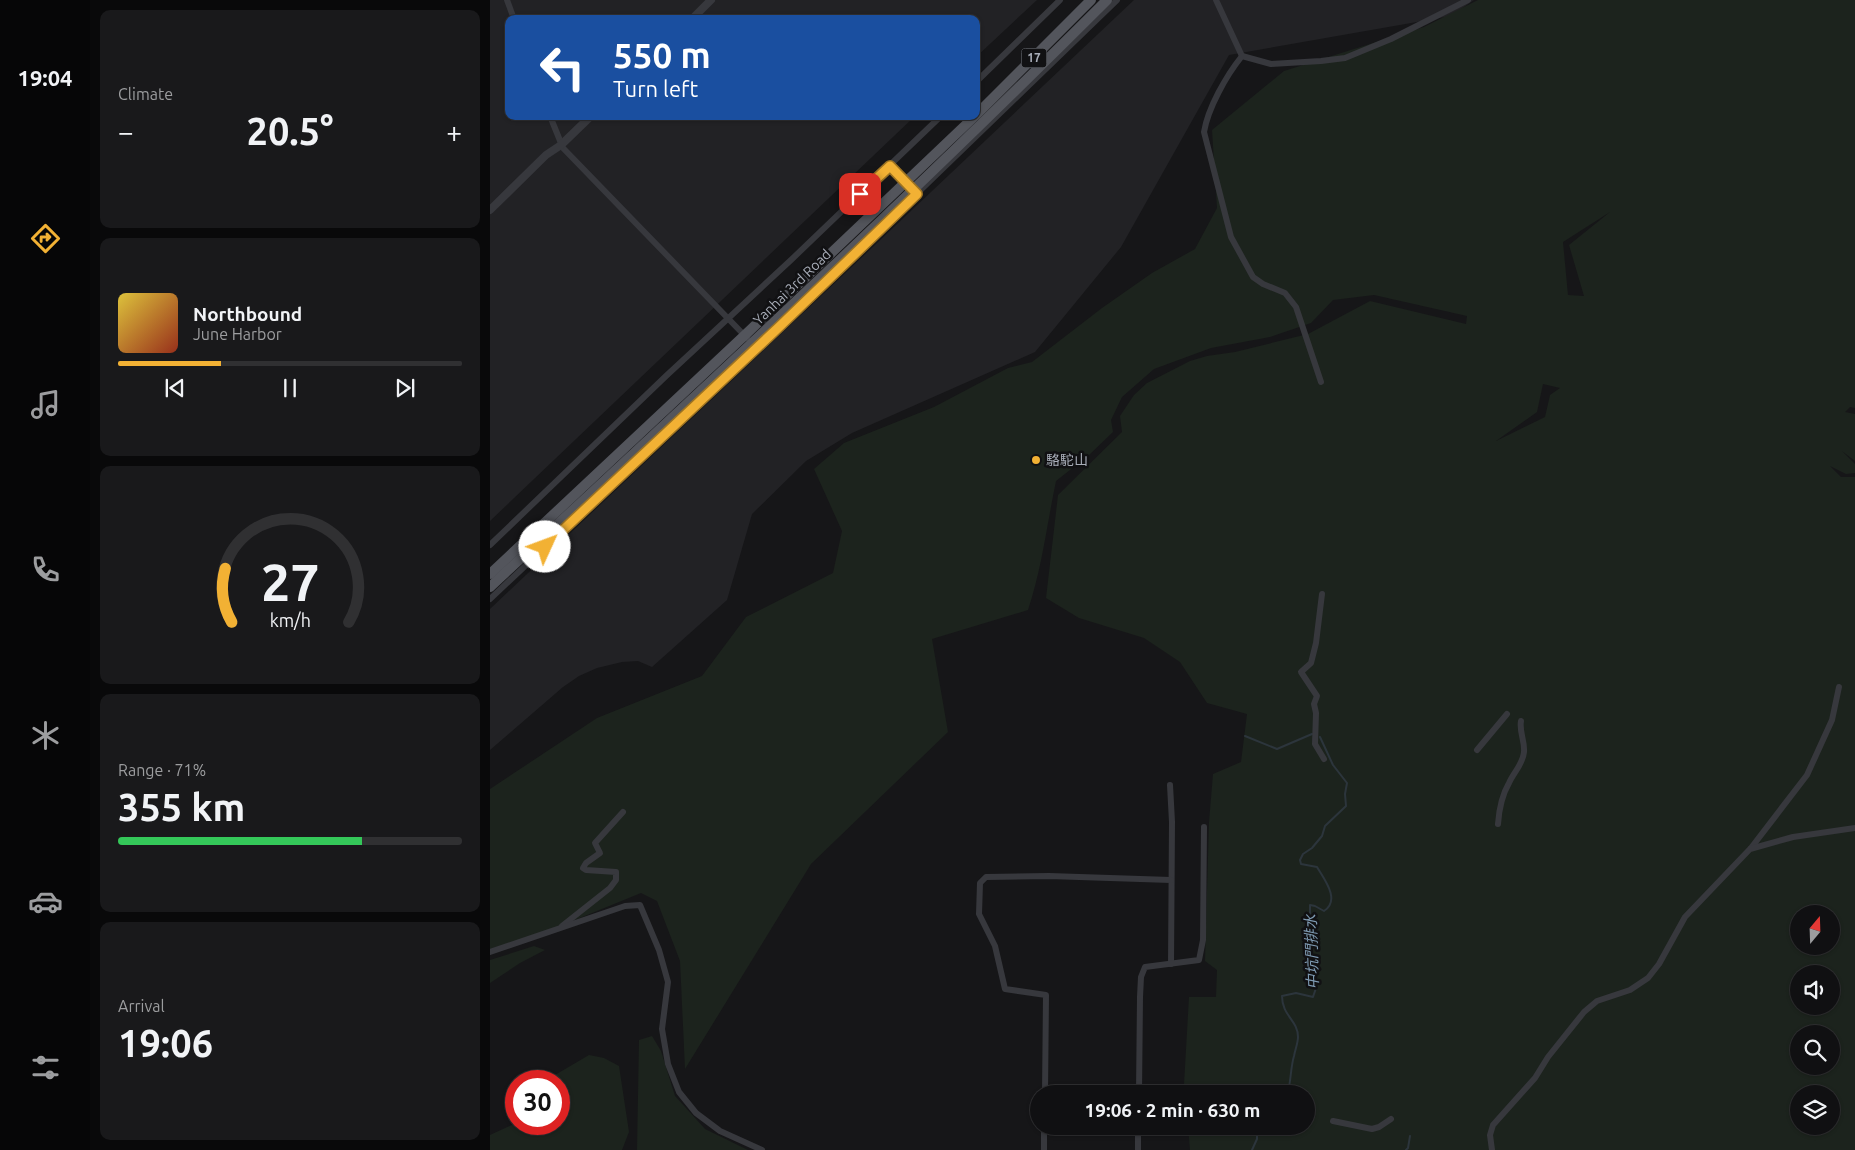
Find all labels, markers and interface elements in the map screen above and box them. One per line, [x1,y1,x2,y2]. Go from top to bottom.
icon: left [530,35,595,100]
text: 550 m [613,35,711,75]
road number: 17 [1022,48,1046,68]
text: 19:04 [17,65,73,90]
text: Turn left [613,76,698,101]
text: Climate [118,85,173,103]
text: 20.5° [246,110,334,152]
text: − [118,116,134,147]
text: + [446,116,462,147]
pin [839,173,881,215]
icon: arrive [846,180,874,208]
icon: directions [28,221,63,256]
street label: Yanhai 3rd Road [750,246,834,328]
text: Northbound [193,303,302,325]
text: June Harbor [193,325,282,343]
icon: previous [161,374,189,402]
icon: pause [276,374,304,402]
icon: next [391,374,419,402]
icon: music [28,387,63,422]
place label: 駱駝山 [1046,452,1088,468]
marker: 駱駝山 [1030,454,1042,466]
position arrow [518,520,570,572]
icon: phone [28,552,63,587]
text: 27 [261,553,319,611]
text: km/h [269,610,311,630]
icon: climate [28,718,63,753]
text: Range · 71% [118,761,206,779]
text: 355 km [118,786,245,828]
icon: car [28,884,63,919]
north arrow [1790,905,1840,955]
map controls [1790,905,1840,1135]
water label: 中坑門排水 [1302,913,1321,990]
button: sound [1790,965,1840,1015]
text: Arrival [118,997,165,1015]
text: 19:06 [118,1022,213,1064]
button: search [1790,1025,1840,1075]
icon: filters [28,1050,63,1085]
speed limit sign: 30 [505,1070,570,1135]
button: layers [1790,1085,1840,1135]
text: 19:06 · 2 min · 630 m [1085,1099,1260,1121]

